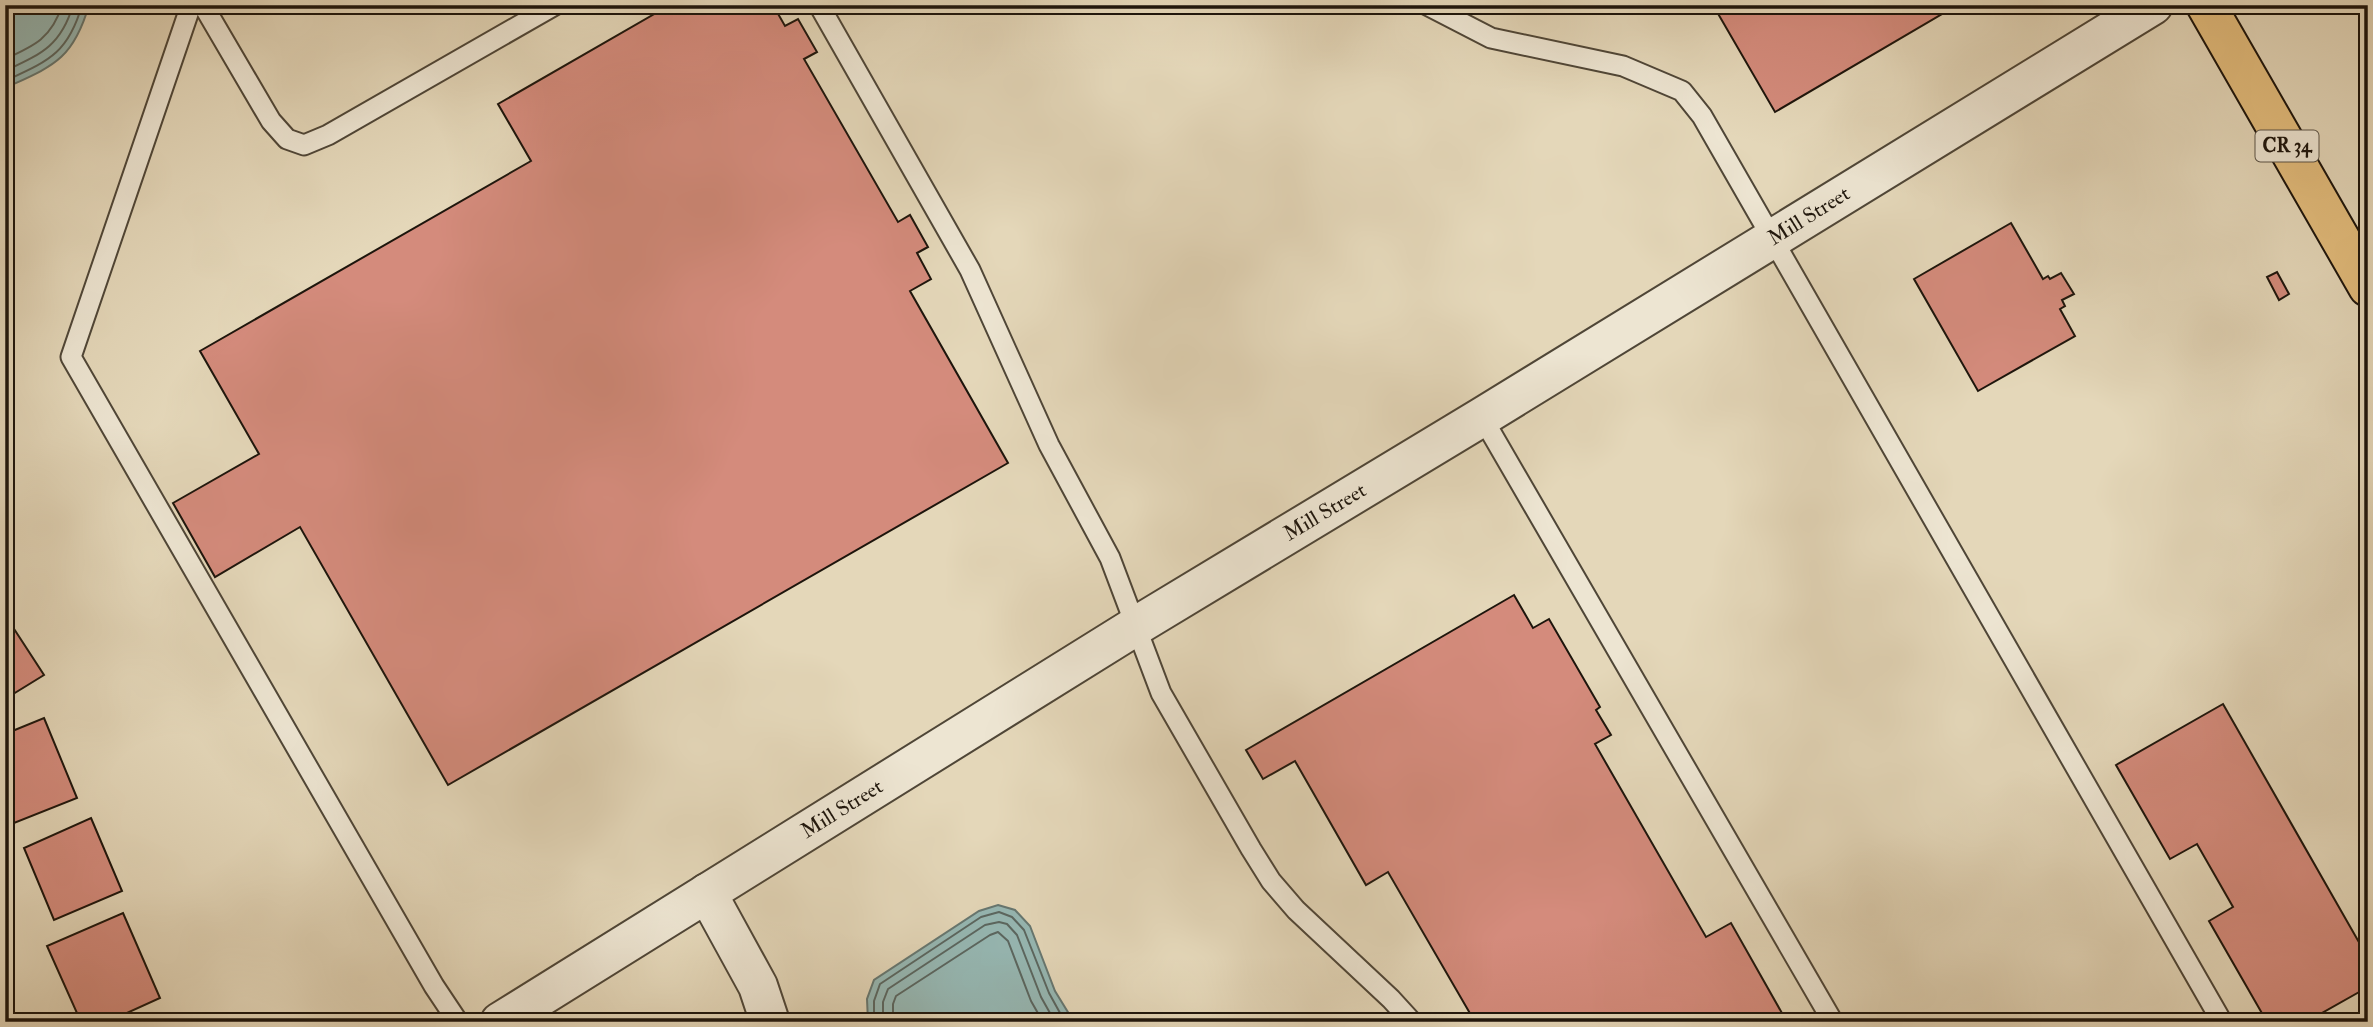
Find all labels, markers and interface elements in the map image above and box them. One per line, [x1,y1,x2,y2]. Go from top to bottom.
road number: CR 34 [2256,130,2318,162]
street label: Mill Street [1763,180,1855,252]
street label: Mill Street [1279,477,1371,547]
street label: Mill Street [796,773,888,845]

